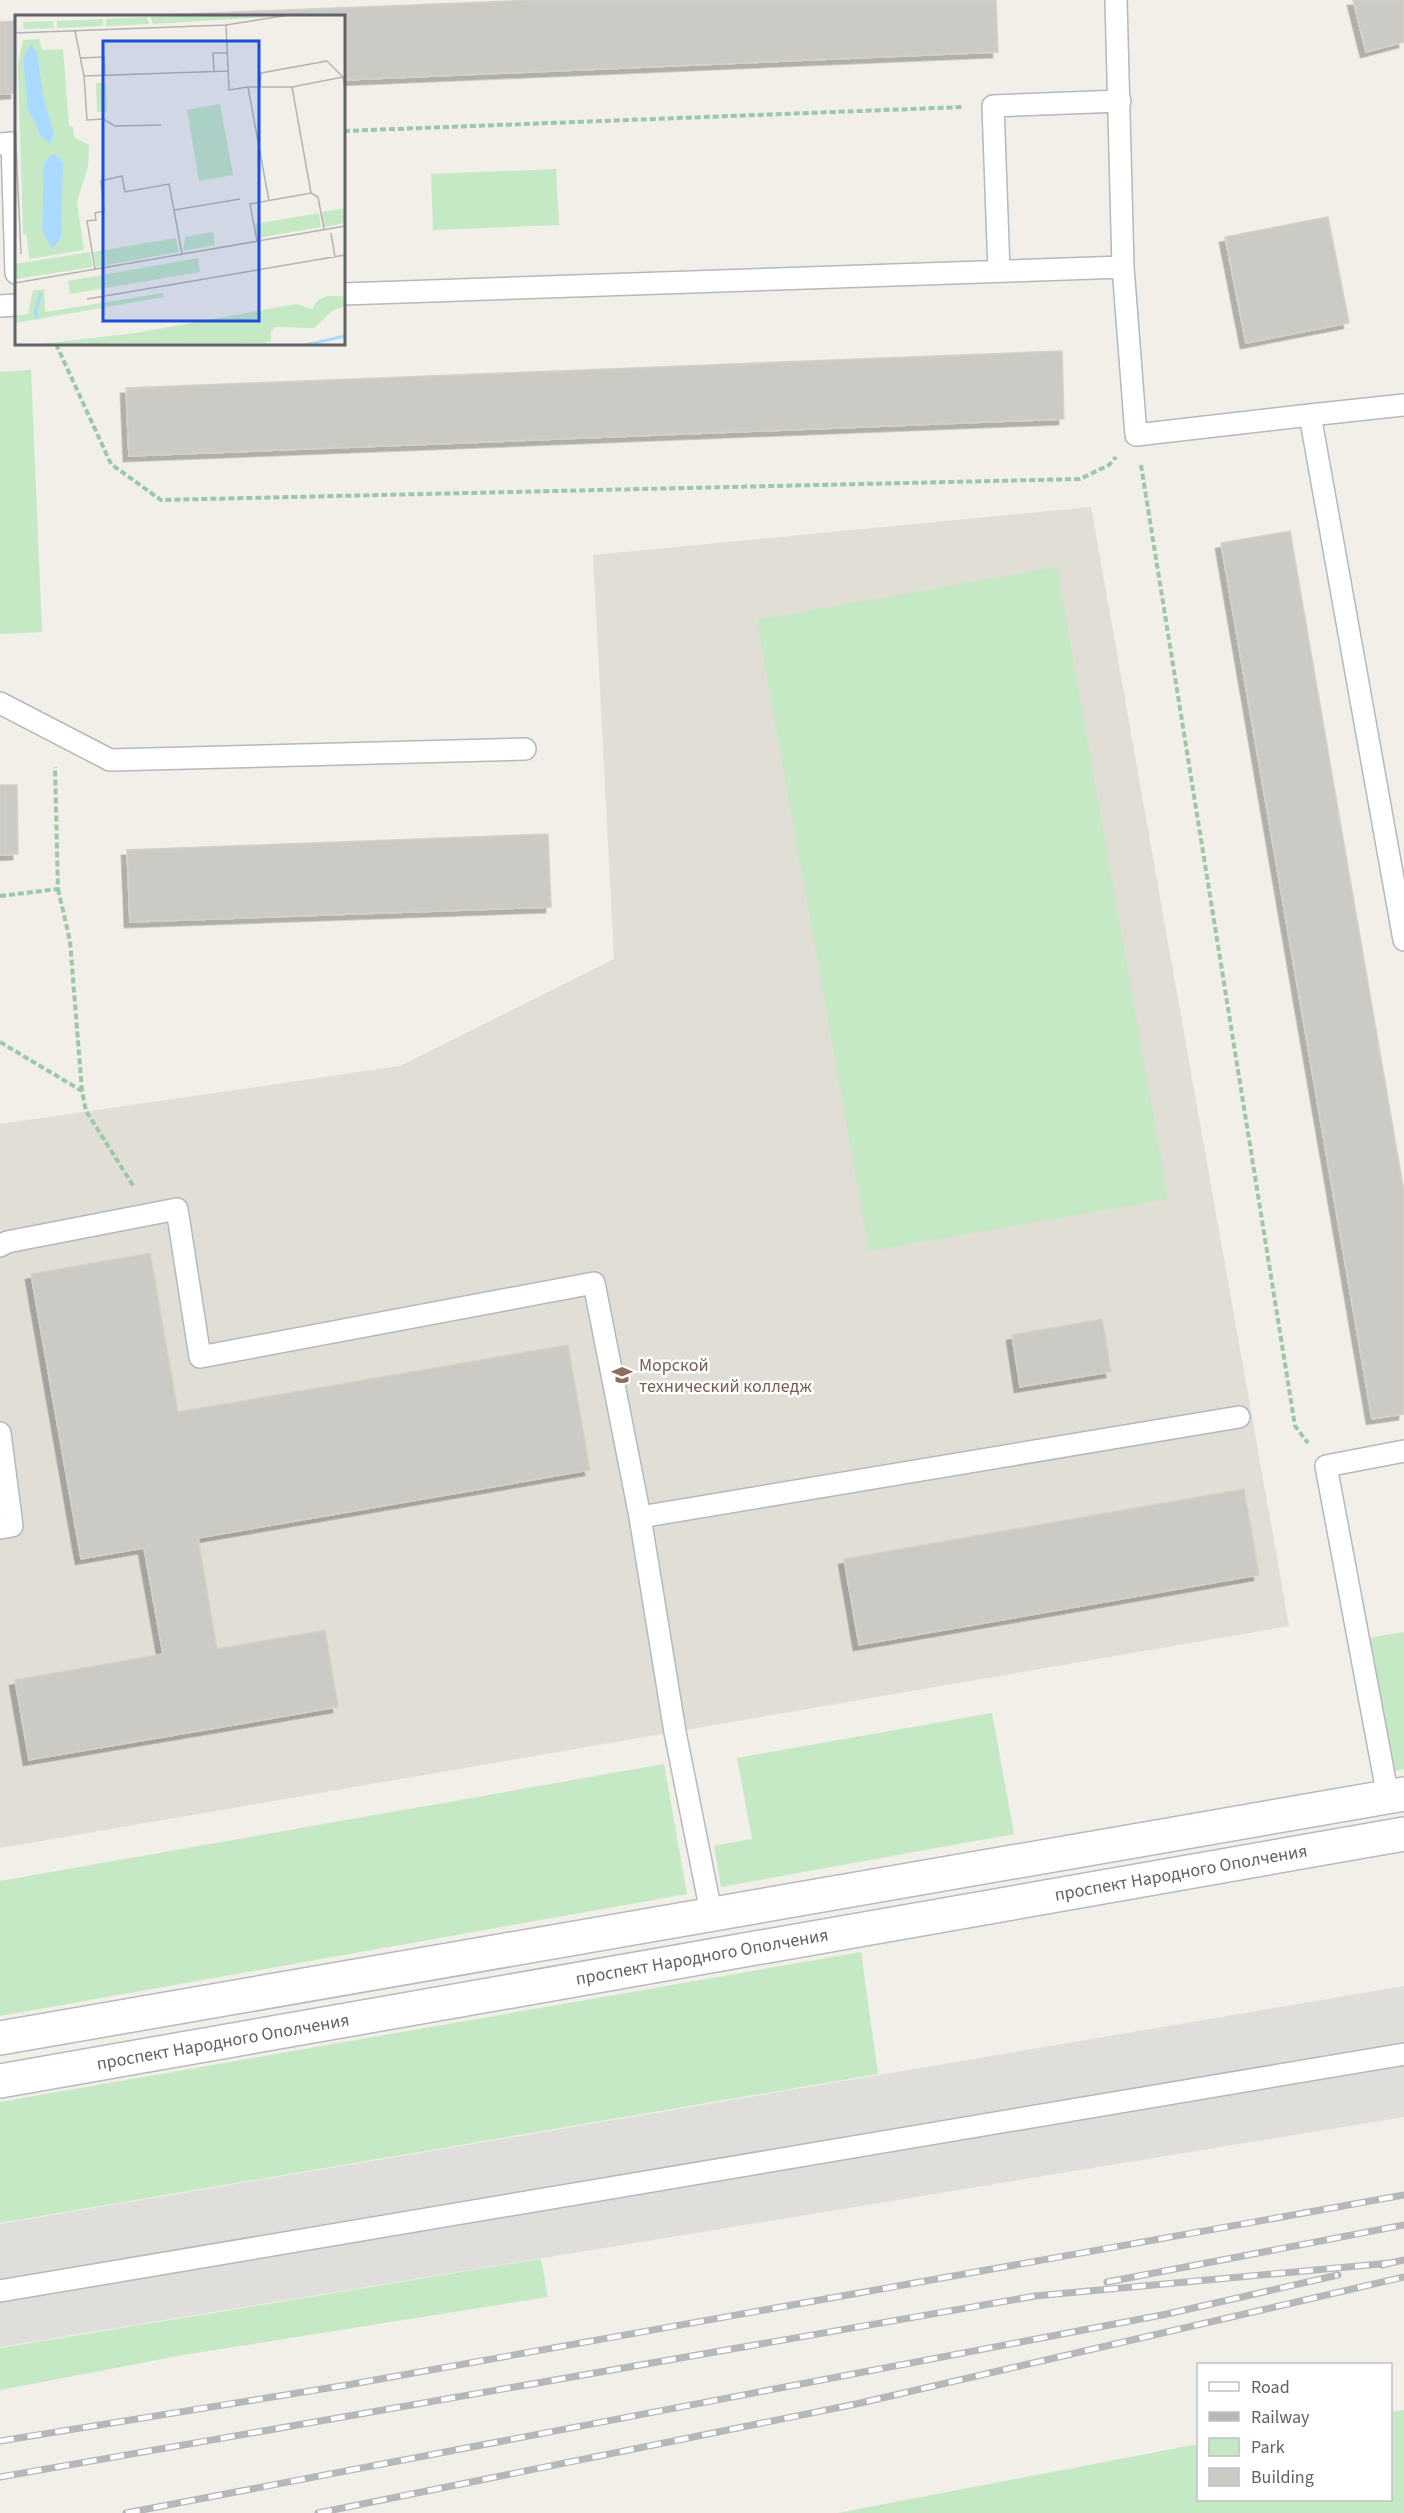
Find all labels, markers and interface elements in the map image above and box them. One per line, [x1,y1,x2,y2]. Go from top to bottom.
inset map [15,15,345,345]
place label: Морской технический колледж [639,1353,812,1399]
school or university icon: Морской технический колледж [610,1363,634,1387]
street label: проспект Народного Ополчения [1053,1838,1309,1908]
street label: проспект Народного Ополчения [574,1922,830,1992]
street label: проспект Народного Ополчения [95,2007,351,2077]
legend [1197,2363,1392,2501]
text: Road [1251,2375,1290,2400]
text: Railway [1251,2405,1310,2430]
text: Park [1251,2435,1285,2460]
text: Building [1251,2465,1314,2490]

